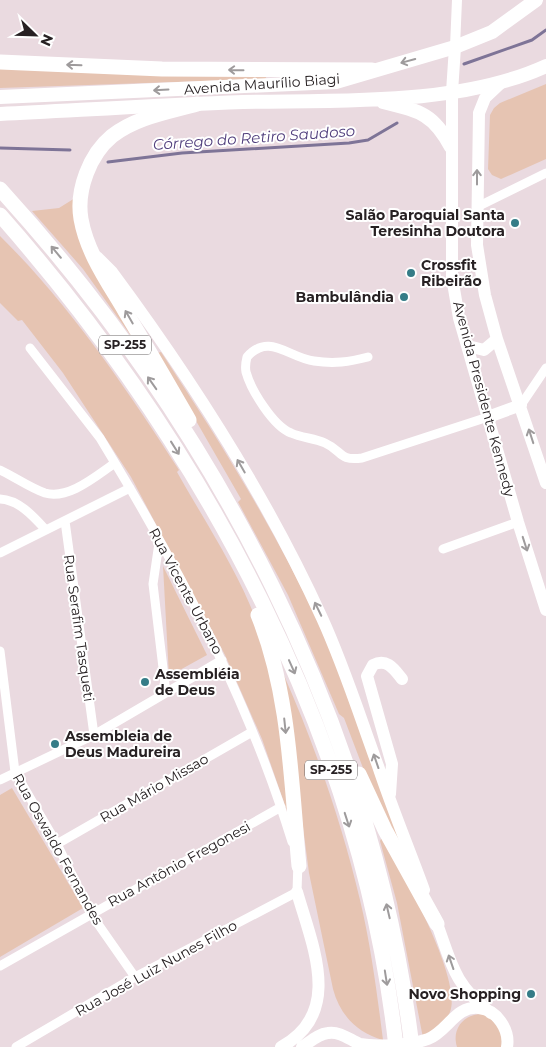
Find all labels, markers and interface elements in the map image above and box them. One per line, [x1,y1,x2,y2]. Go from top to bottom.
north arrow [10,10,60,60]
text: N [36,31,57,49]
one-way arrow [400,57,416,67]
one-way arrow [66,60,82,70]
one-way arrow [228,65,244,75]
street label: Avenida Maurílio Biagi [183,70,341,98]
one-way arrow [153,85,169,94]
water label: Córrego do Retiro Saudoso [152,121,356,154]
one-way arrow [472,169,482,186]
place label: Salão Paroquial Santa Teresinha Doutora [346,206,505,240]
marker: Salão Paroquial Santa Teresinha Doutora [509,217,521,229]
one-way arrow [51,246,62,259]
place label: Crossfit Ribeirão [421,256,482,290]
marker: Crossfit Ribeirão [405,267,417,279]
place label: Bambulândia [296,288,394,306]
marker: Bambulândia [398,291,410,303]
street label: Avenida Presidente Kennedy [449,299,519,499]
one-way arrow [123,310,133,324]
road number: SP-255 [99,336,151,354]
one-way arrow [147,376,157,390]
one-way arrow [526,429,535,445]
one-way arrow [170,441,181,455]
one-way arrow [235,459,245,473]
street label: Rua Vicente Urbano [145,525,227,657]
one-way arrow [521,536,530,552]
street label: Rua Serafim Tasqueti [60,553,98,703]
one-way arrow [312,602,322,617]
one-way arrow [288,659,298,674]
place label: Assembléia de Deus [154,665,240,699]
marker: Assembléia de Deus [139,676,151,688]
one-way arrow [280,717,290,733]
place label: Assembleia de Deus Madureira [64,727,181,761]
marker: Assembleia de Deus Madureira [49,738,61,750]
street label: Rua Mário Missao [96,749,212,826]
one-way arrow [371,753,380,769]
road number: SP-255 [305,760,357,780]
street label: Rua Oswaldo Fernandes [9,770,107,928]
one-way arrow [343,812,353,828]
street label: Rua Antônio Fregonesi [105,817,253,911]
one-way arrow [383,904,392,920]
street label: Rua José Luiz Nunes Filho [72,916,240,1020]
one-way arrow [446,955,455,970]
one-way arrow [381,969,391,985]
place label: Novo Shopping [409,985,521,1003]
marker: Novo Shopping [525,988,537,1000]

